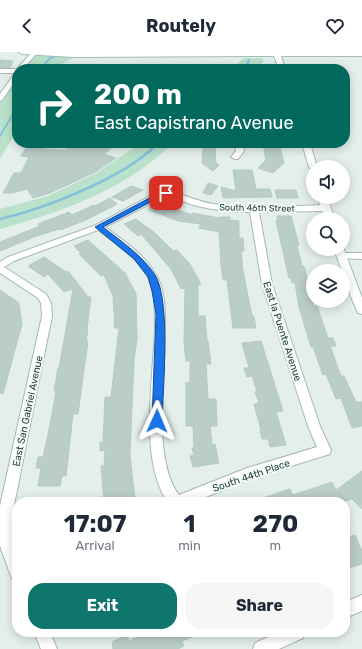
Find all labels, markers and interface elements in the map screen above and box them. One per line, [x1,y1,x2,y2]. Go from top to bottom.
icon: back [16,15,38,37]
text: Routely [146,15,216,37]
icon: heart [324,15,346,37]
text: 200 m [94,78,182,111]
icon: right [28,80,80,132]
text: East Capistrano Avenue [94,112,294,134]
map controls [306,160,350,308]
button: sound [306,160,350,204]
pin [149,176,183,210]
icon: arrive [155,182,177,204]
street label: South 46th Street [219,202,295,214]
button: search [306,212,350,256]
button: layers [306,264,350,308]
street label: East la Puente Avenue [260,280,304,383]
street label: East San Gabriel Avenue [10,354,46,468]
position arrow [136,400,178,442]
street label: South 44th Place [211,457,292,495]
text: 17:07 [64,510,127,538]
text: 1 [184,510,196,538]
text: 270 [253,510,298,538]
text: Arrival [76,538,115,553]
text: min [178,538,201,553]
text: m [270,538,281,553]
button: Exit [28,583,177,629]
button: Share [185,583,334,629]

